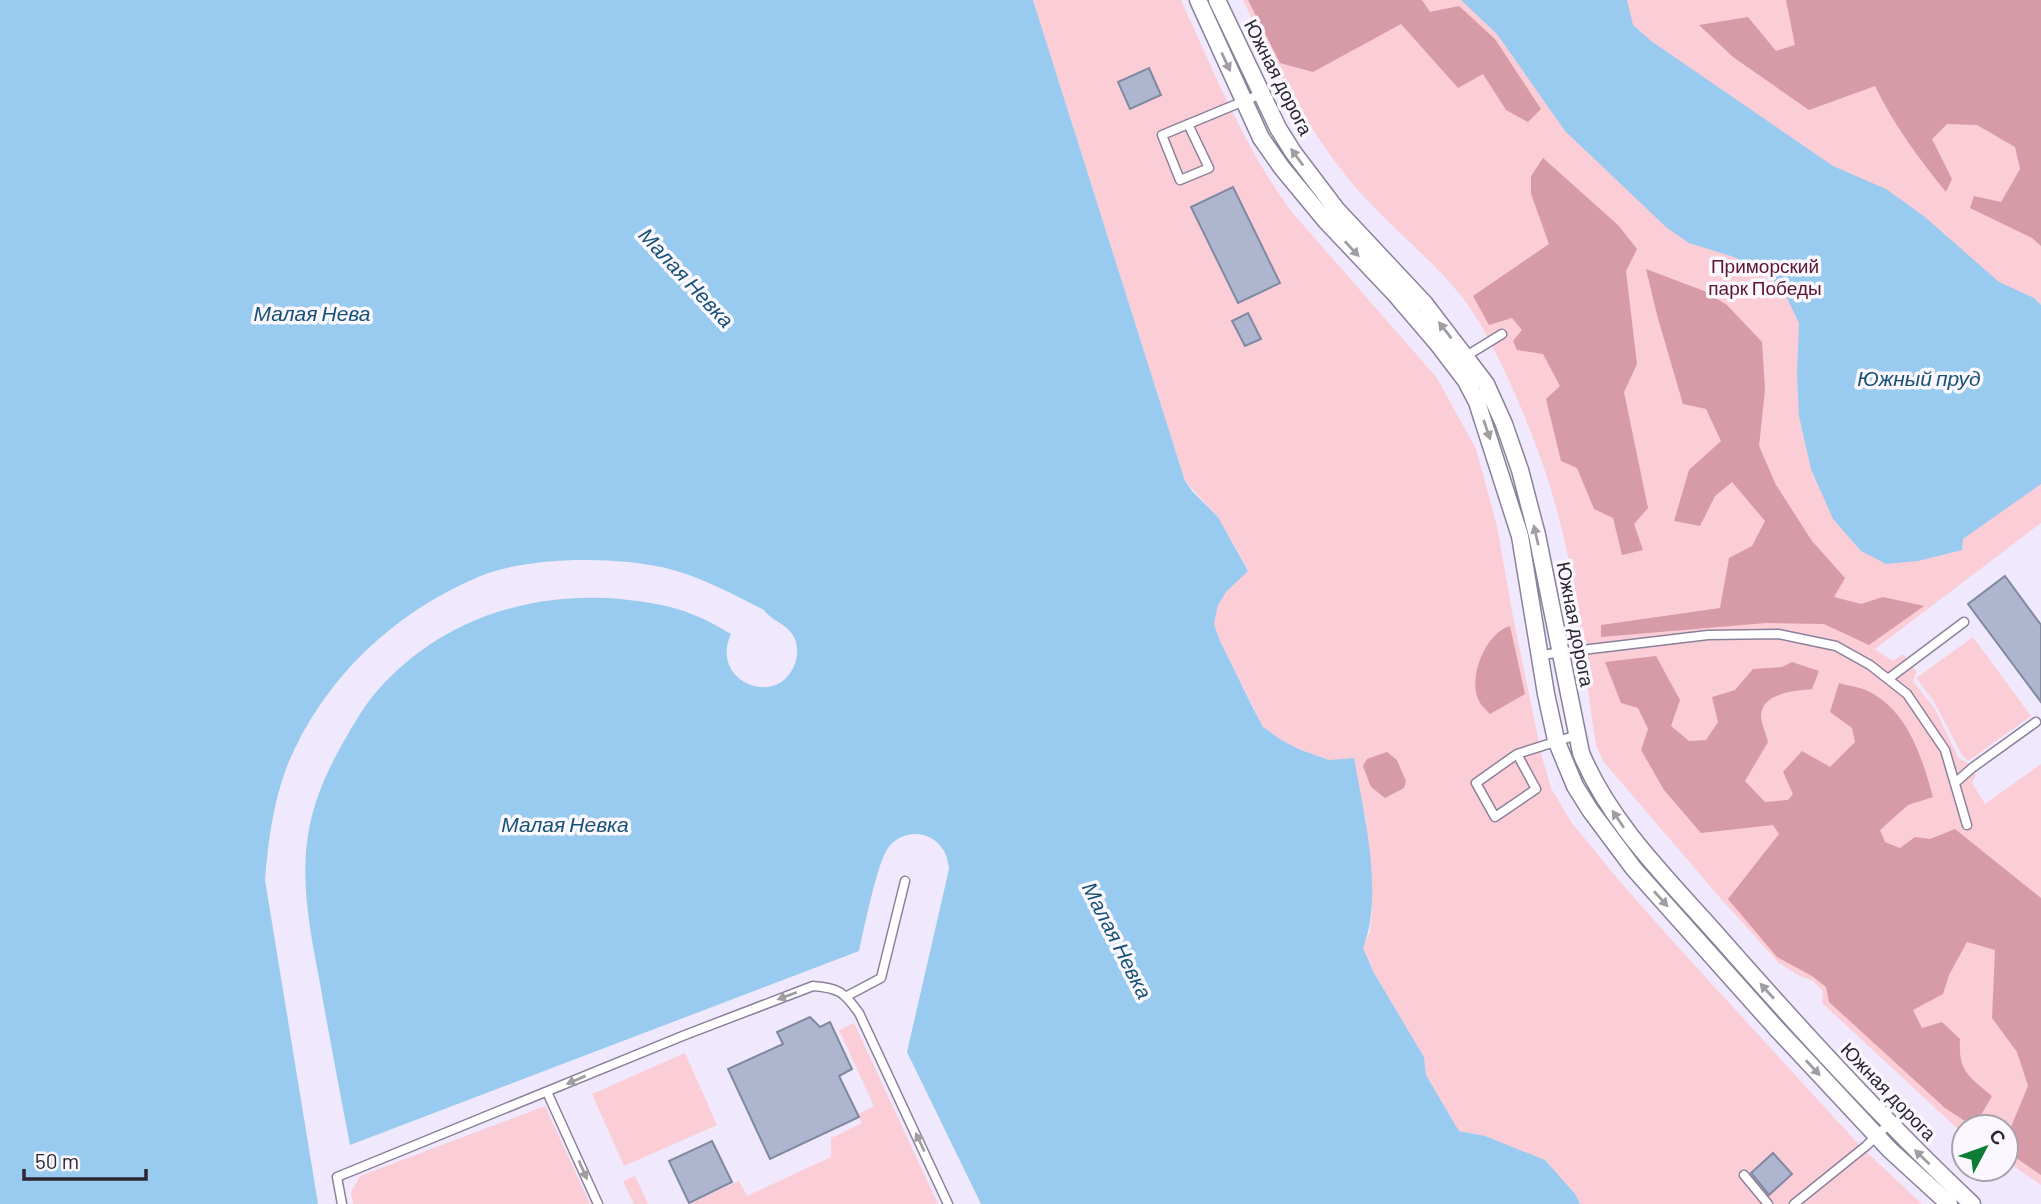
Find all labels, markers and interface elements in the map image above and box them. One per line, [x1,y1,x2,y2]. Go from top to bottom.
street label: Южная дорога [1240,15,1318,139]
one-way arrow [1220,52,1232,72]
one-way arrow [1290,148,1304,166]
water label: Малая Невка [634,222,740,332]
one-way arrow [1344,240,1360,257]
park label: Приморский парк Победы [1708,254,1822,299]
water label: Малая Нева [253,300,371,325]
one-way arrow [1437,321,1452,339]
water label: Южный пруд [1857,365,1981,390]
one-way arrow [1482,419,1493,440]
one-way arrow [1530,524,1541,546]
street label: Южная дорога [1553,560,1599,689]
one-way arrow [1611,809,1624,829]
water label: Малая Невка [501,811,629,836]
water label: Малая Невка [1078,878,1158,1002]
one-way arrow [1653,890,1669,908]
one-way arrow [1759,983,1775,1000]
one-way arrow [777,991,798,1002]
street label: Южная дорога [1837,1037,1942,1145]
one-way arrow [1805,1059,1821,1076]
one-way arrow [566,1074,586,1086]
north arrow [1950,1113,2020,1183]
text: С [1985,1124,2012,1149]
one-way arrow [914,1132,925,1152]
scale bar [24,1138,147,1182]
text: 50 m [35,1148,79,1173]
one-way arrow [1914,1148,1931,1165]
one-way arrow [577,1160,589,1180]

